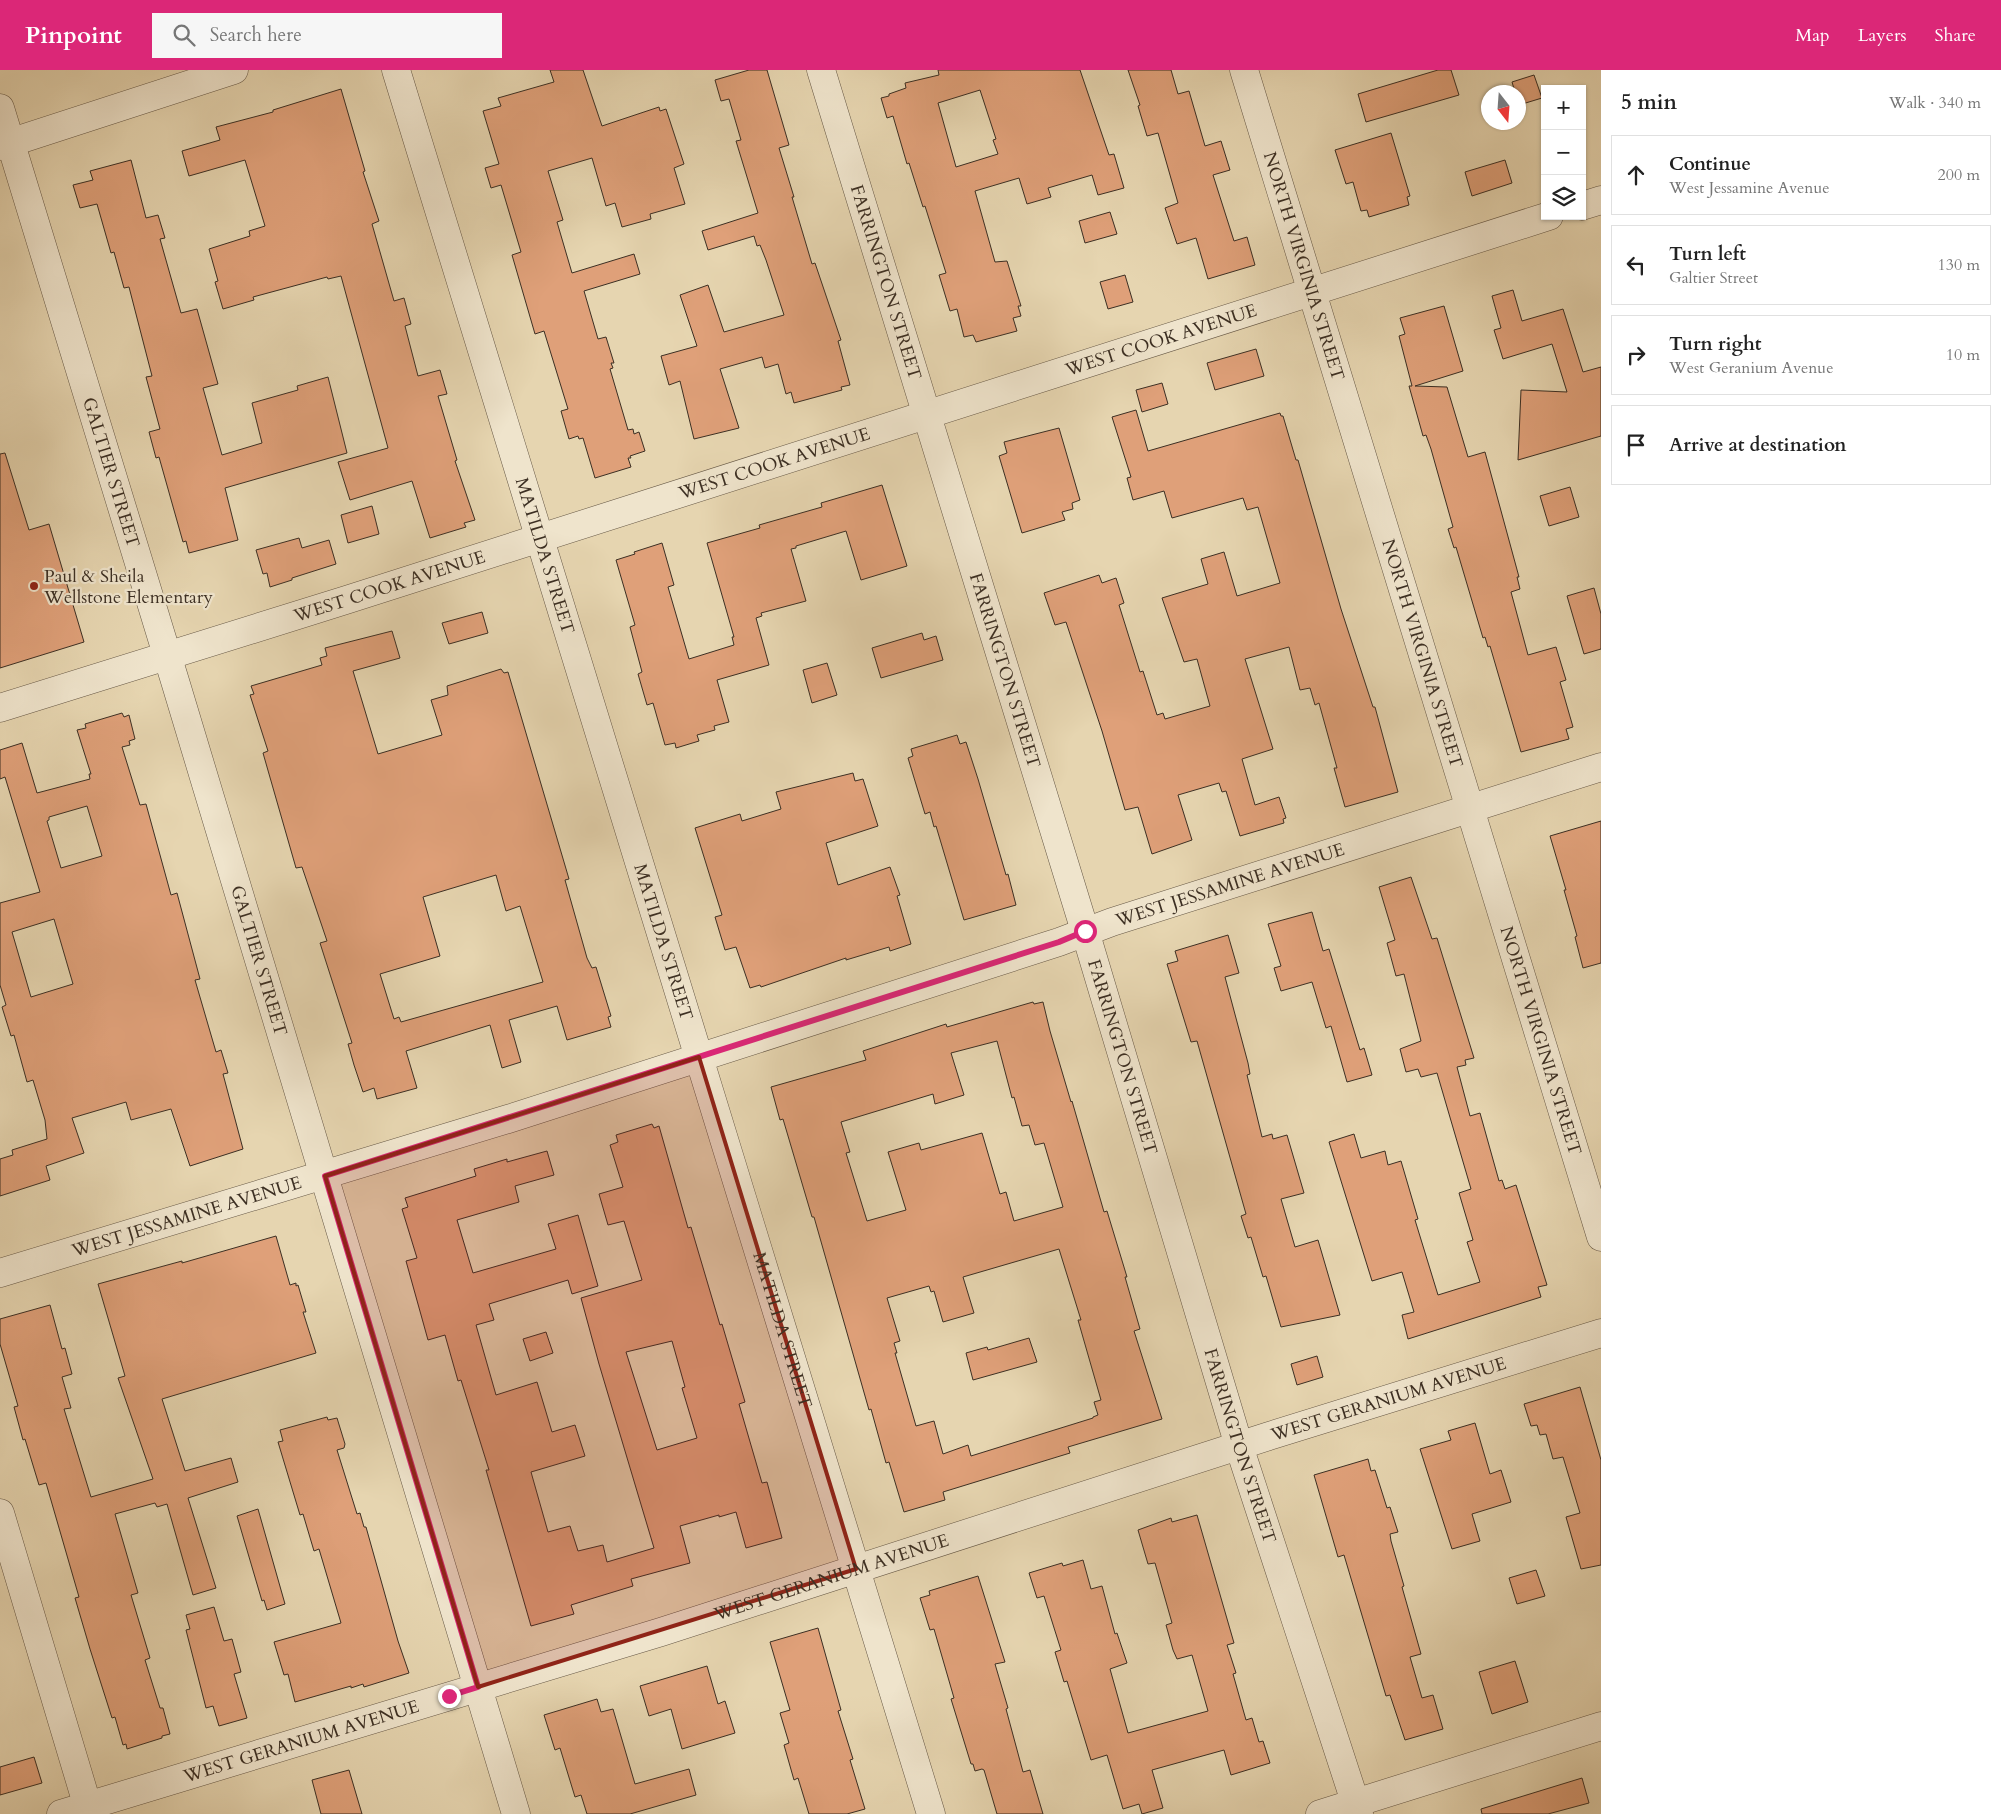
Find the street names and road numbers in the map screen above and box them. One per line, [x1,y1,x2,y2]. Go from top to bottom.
street label: NORTH VIRGINIA STREET [1257,149,1350,384]
street label: FARRINGTON STREET [844,182,927,383]
street label: WEST COOK AVENUE [1061,298,1260,383]
street label: GALTIER STREET [76,394,146,551]
street label: WEST COOK AVENUE [675,422,873,506]
street label: MATILDA STREET [509,474,580,637]
street label: NORTH VIRGINIA STREET [1375,536,1469,771]
street label: WEST COOK AVENUE [290,544,488,629]
street label: FARRINGTON STREET [963,570,1046,771]
street label: WEST JESSAMINE AVENUE [1112,837,1348,933]
street label: MATILDA STREET [627,861,699,1023]
street label: GALTIER STREET [224,882,293,1039]
street label: NORTH VIRGINIA STREET [1494,923,1587,1158]
street label: FARRINGTON STREET [1081,956,1163,1158]
street label: WEST JESSAMINE AVENUE [68,1170,305,1264]
street label: MATILDA STREET [746,1249,818,1412]
street label: FARRINGTON STREET [1197,1345,1282,1546]
street label: WEST GERANIUM AVENUE [1267,1351,1509,1448]
street label: WEST GERANIUM AVENUE [710,1528,952,1627]
street label: WEST GERANIUM AVENUE [179,1694,422,1789]

